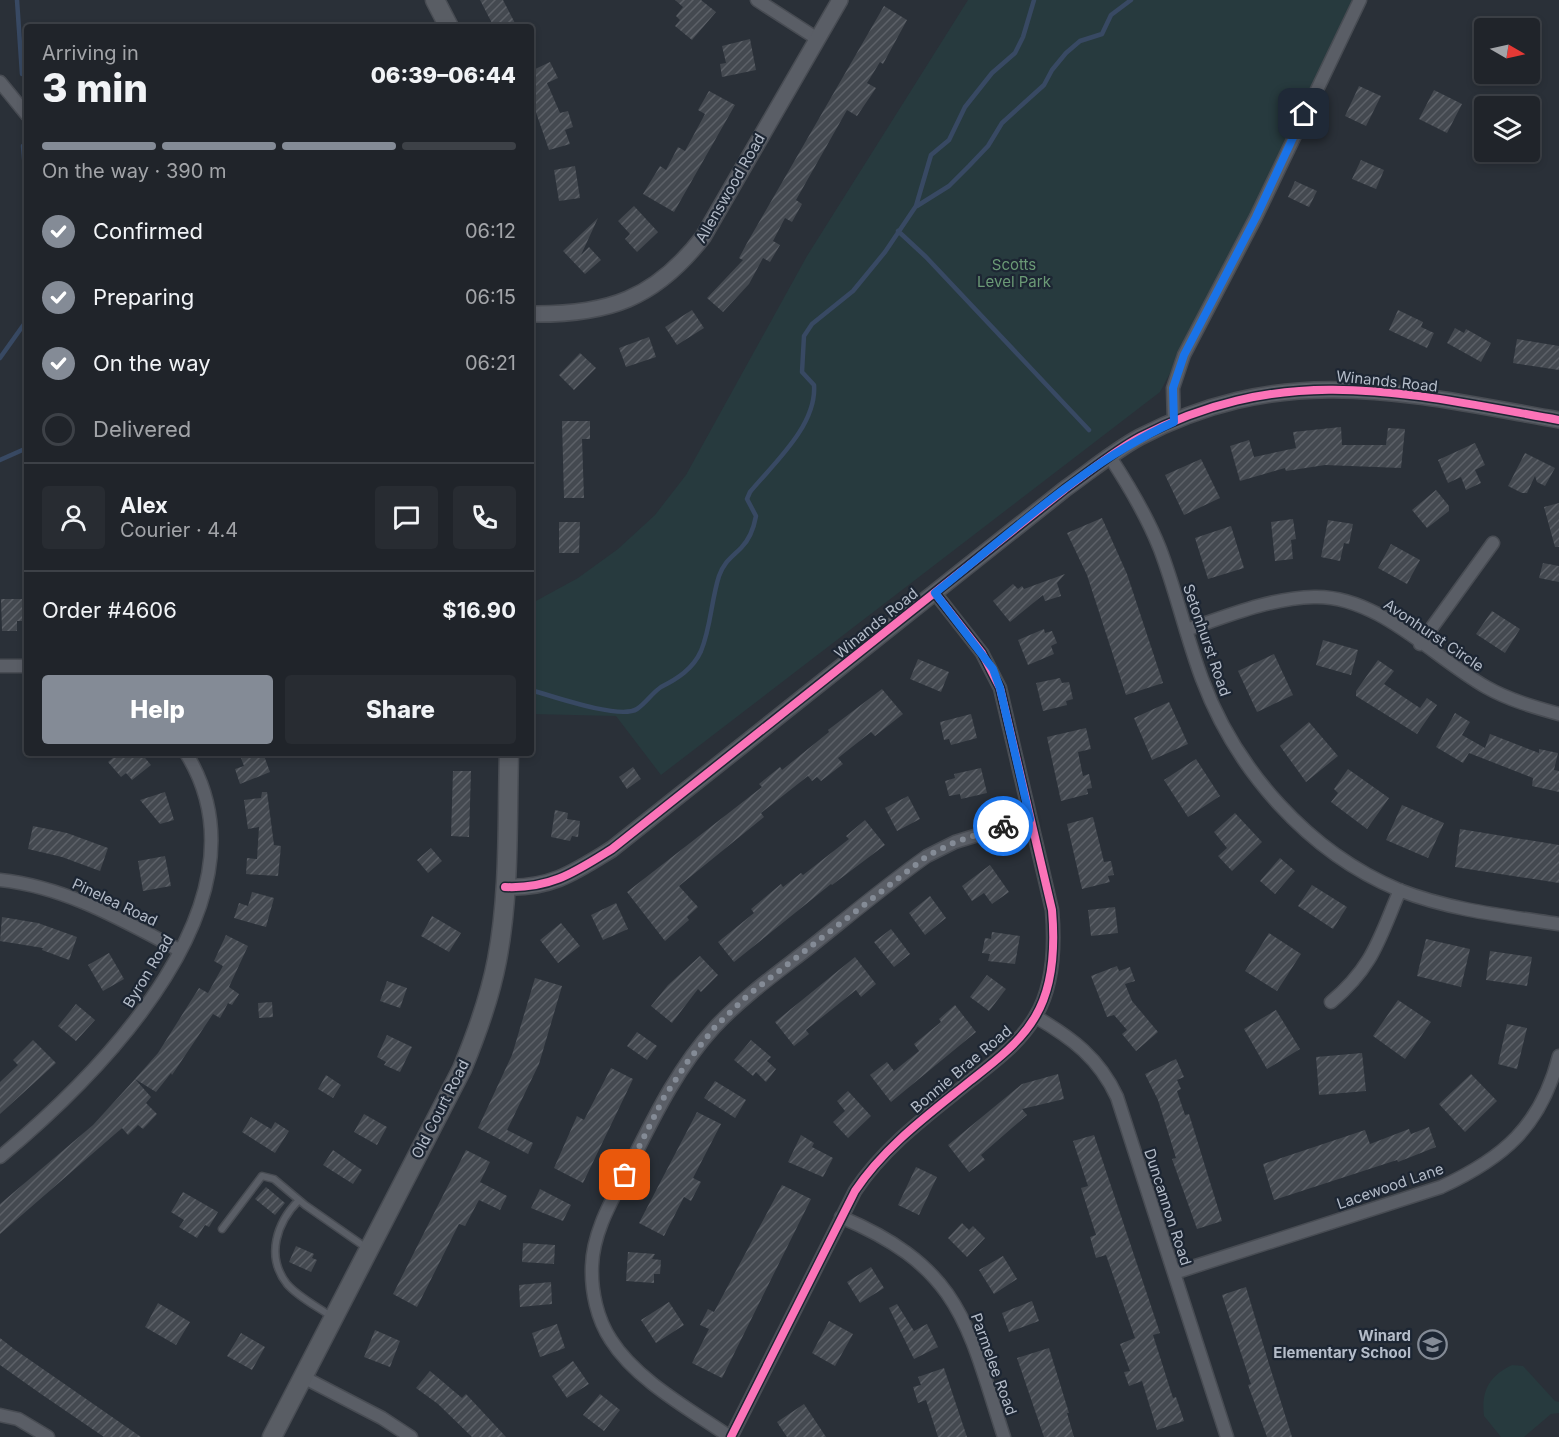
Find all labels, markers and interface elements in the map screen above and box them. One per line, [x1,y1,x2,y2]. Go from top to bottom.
north arrow [1474,18,1540,84]
map controls [1474,18,1540,162]
text: Arriving in [42,41,139,65]
text: 06:39–06:44 [371,62,516,88]
text: 3 min [42,64,148,111]
pin [1278,88,1329,139]
button: layers [1474,96,1540,162]
icon: home [1287,97,1320,130]
street label: Allenswood Road [691,130,769,246]
text: On the way · 390 m [42,159,226,183]
icon: check [42,215,75,248]
text: Confirmed [93,218,203,244]
text: 06:12 [465,219,516,243]
park label: Scotts Level Park [977,255,1052,291]
icon: check [42,281,75,314]
text: Preparing [93,284,194,310]
text: 06:15 [465,285,516,309]
icon: check [42,347,75,380]
text: On the way [93,350,211,376]
text: 06:21 [465,351,516,375]
street label: Winands Road [1335,366,1439,396]
text: Delivered [93,416,191,442]
button: person [42,486,105,549]
button: chat [375,486,438,549]
button: phone [453,486,516,549]
text: Alex [120,492,168,518]
text: Courier · 4.4 [120,518,238,542]
street label: Setonhurst Road [1179,581,1235,699]
street label: Winands Road [830,583,922,663]
street label: Avonhurst Circle [1380,594,1488,676]
text: Order #4606 [42,597,177,623]
text: $16.90 [442,597,516,623]
button: Help [42,675,273,744]
button: Share [285,675,516,744]
courier [973,796,1033,856]
icon: bike [987,810,1020,843]
street label: Pinelea Road [69,874,161,930]
street label: Byron Road [119,931,177,1011]
street label: Bonnie Brae Road [907,1021,1015,1117]
street label: Old Court Road [407,1056,473,1162]
street label: Duncannon Road [1140,1146,1196,1268]
pin [599,1149,650,1200]
icon: bag [608,1158,641,1191]
street label: Lacewood Lane [1334,1159,1446,1213]
street label: Parmelee Road [967,1310,1021,1418]
place label: Winard Elementary School [1273,1326,1411,1362]
school or university icon: Winard Elementary School [1416,1328,1448,1360]

